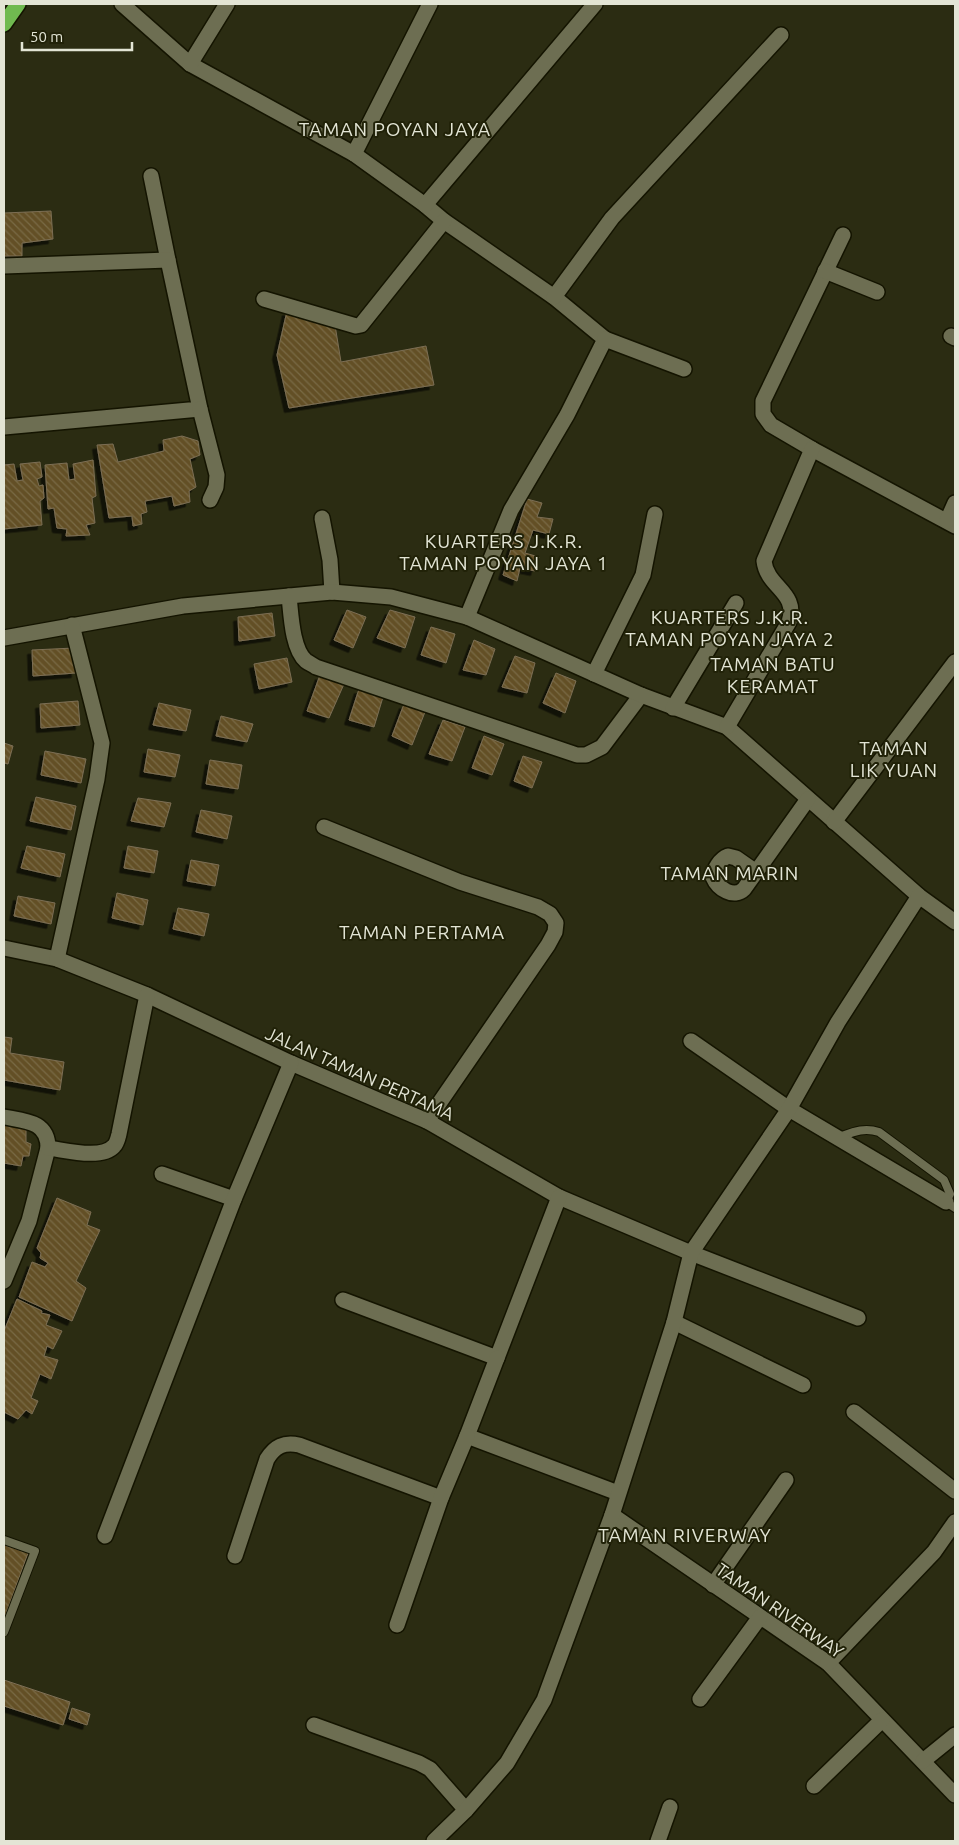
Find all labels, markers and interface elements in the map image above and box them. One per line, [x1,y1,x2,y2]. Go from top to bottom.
scale bar [22,20,132,52]
text: 50 m [30,28,63,45]
district label: TAMAN POYAN JAYA [299,118,491,140]
district label: KUARTERS J.K.R. TAMAN POYAN JAYA 1 [399,530,609,574]
district label: KUARTERS J.K.R. TAMAN POYAN JAYA 2 [625,606,835,650]
district label: TAMAN BATU KERAMAT [710,653,836,697]
district label: TAMAN LIK YUAN [850,737,938,781]
district label: TAMAN MARIN [661,862,799,884]
district label: TAMAN PERTAMA [339,921,505,943]
street label: JALAN TAMAN PERTAMA [263,1022,458,1124]
district label: TAMAN RIVERWAY [598,1524,772,1546]
street label: TAMAN RIVERWAY [712,1559,848,1662]

